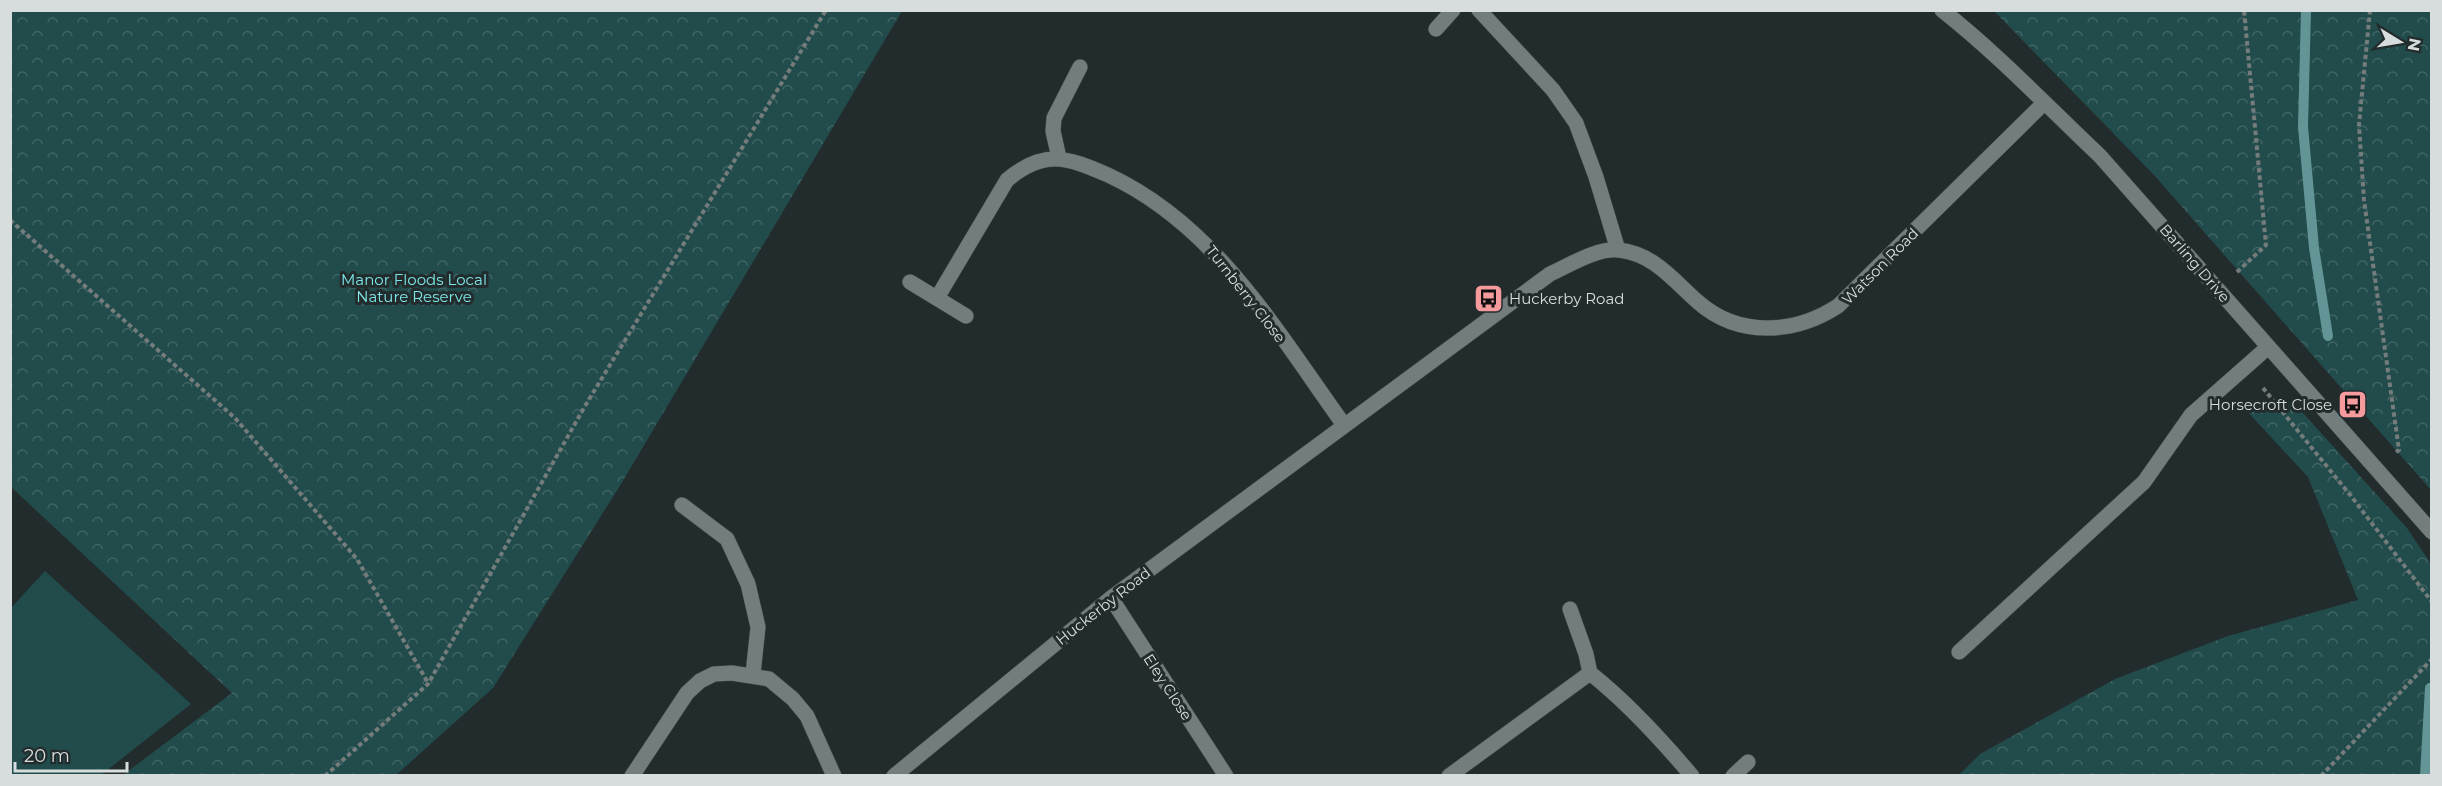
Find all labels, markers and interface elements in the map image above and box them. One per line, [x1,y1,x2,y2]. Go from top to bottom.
north arrow [2370,12,2430,72]
text: N [2404,37,2425,53]
street label: Barling Drive [2156,220,2234,306]
street label: Watson Road [1838,224,1922,308]
street label: Turnberry Close [1202,242,1290,346]
park label: Manor Floods Local Nature Reserve [341,270,487,306]
bus stop icon: Huckerby Road [1472,282,1504,314]
place label: Huckerby Road [1509,289,1624,308]
bus stop icon: Horsecroft Close [2337,388,2369,420]
place label: Horsecroft Close [2209,395,2332,414]
street label: Huckerby Road [1052,563,1154,649]
street label: Eley Close [1139,650,1197,724]
scale bar [15,735,128,773]
text: 20 m [24,745,70,767]

